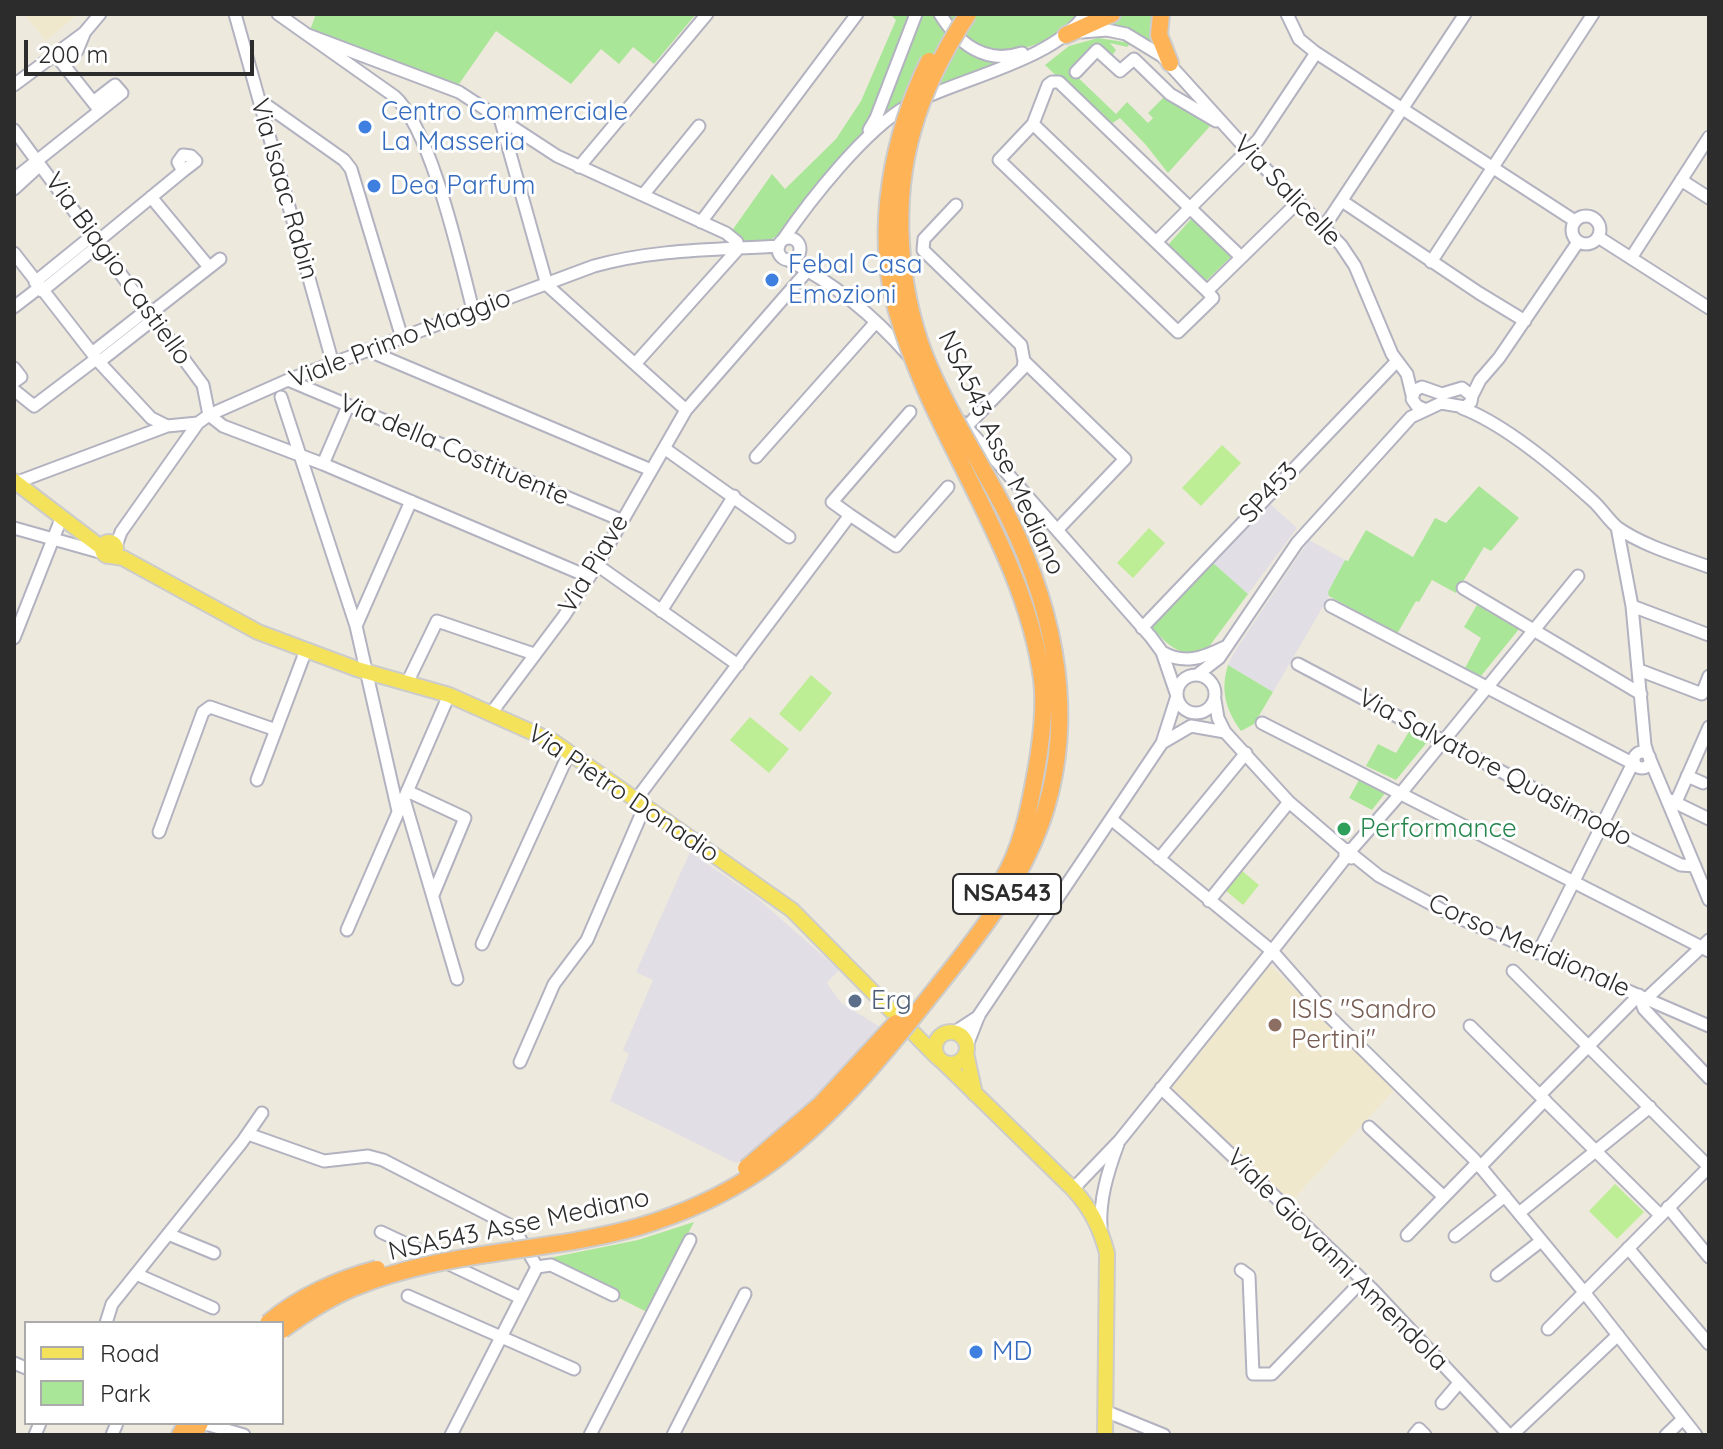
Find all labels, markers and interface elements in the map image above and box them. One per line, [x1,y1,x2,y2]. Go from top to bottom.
scale bar [28,24,258,74]
text: 200 m [38,39,108,69]
street label: Via Isaac Rabin [243,95,325,283]
place label: Centro Commerciale La Masseria [381,96,628,158]
marker: Centro Commerciale La Masseria [356,118,374,136]
street label: Via Salicelle [1226,129,1348,253]
street label: Via Biagio Castiello [38,167,198,371]
place label: Dea Parfum [390,170,536,202]
marker: Dea Parfum [365,177,383,195]
place label: Febal Casa Emozioni [788,249,922,310]
marker: Febal Casa Emozioni [763,271,781,289]
street label: Viale Primo Maggio [285,282,515,396]
street label: NSA543 Asse Mediano [931,326,1071,580]
street label: Via della Costituente [334,387,574,513]
street label: SP453 [1233,456,1305,530]
street label: Via Piave [552,509,636,619]
street label: Via Salvatore Quasimodo [1353,682,1637,854]
street label: Via Pietro Donadio [521,718,725,870]
place label: Performance [1360,813,1517,845]
marker: Performance [1335,820,1353,838]
road number: NSA543 [953,874,1061,914]
street label: Corso Meridionale [1423,887,1635,1005]
place label: Erg [871,985,912,1017]
marker: Erg [846,992,864,1010]
place label: ISIS "Sandro Pertini" [1291,994,1437,1056]
marker: ISIS "Sandro Pertini" [1266,1016,1284,1034]
street label: Viale Giovanni Amendola [1220,1143,1454,1377]
street label: NSA543 Asse Mediano [386,1182,652,1268]
legend [24,1321,284,1425]
place label: MD [992,1336,1032,1368]
text: Road [100,1338,160,1368]
marker: MD [967,1343,985,1361]
text: Park [100,1378,151,1408]

